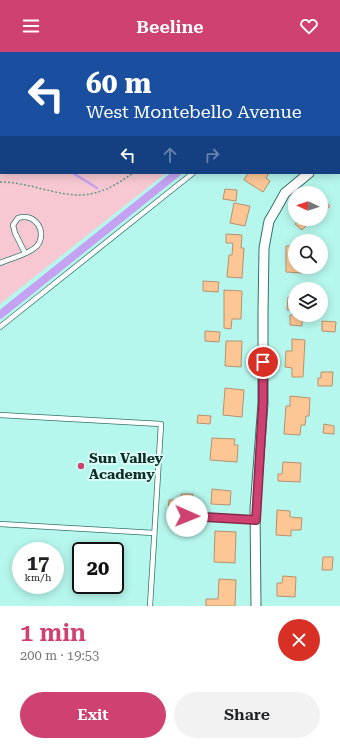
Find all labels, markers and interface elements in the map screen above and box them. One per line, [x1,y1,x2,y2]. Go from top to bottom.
icon: menu [20,15,42,37]
icon: heart [298,15,320,37]
text: Beeline [136,16,204,37]
text: 60 m [86,67,151,100]
icon: left [20,68,72,120]
text: West Montebello Avenue [86,101,302,122]
icon: left [117,144,139,166]
icon: ahead [159,144,181,166]
icon: right [201,144,223,166]
north arrow [288,186,328,226]
map controls [288,186,328,322]
button: search [288,234,328,274]
button: layers [288,282,328,322]
pin [246,345,280,379]
icon: arrive [252,351,274,373]
place label: Sun Valley Academy [89,450,164,482]
marker: Sun Valley Academy [76,461,86,471]
position arrow [166,495,208,537]
speed limit sign: 20 [72,542,124,594]
text: 17 [27,551,49,575]
text: km/h [25,572,51,583]
text: 1 min [20,619,86,647]
button: close [278,619,320,661]
text: 200 m · 19:53 [20,648,99,663]
button: Exit [20,692,166,738]
button: Share [174,692,320,738]

